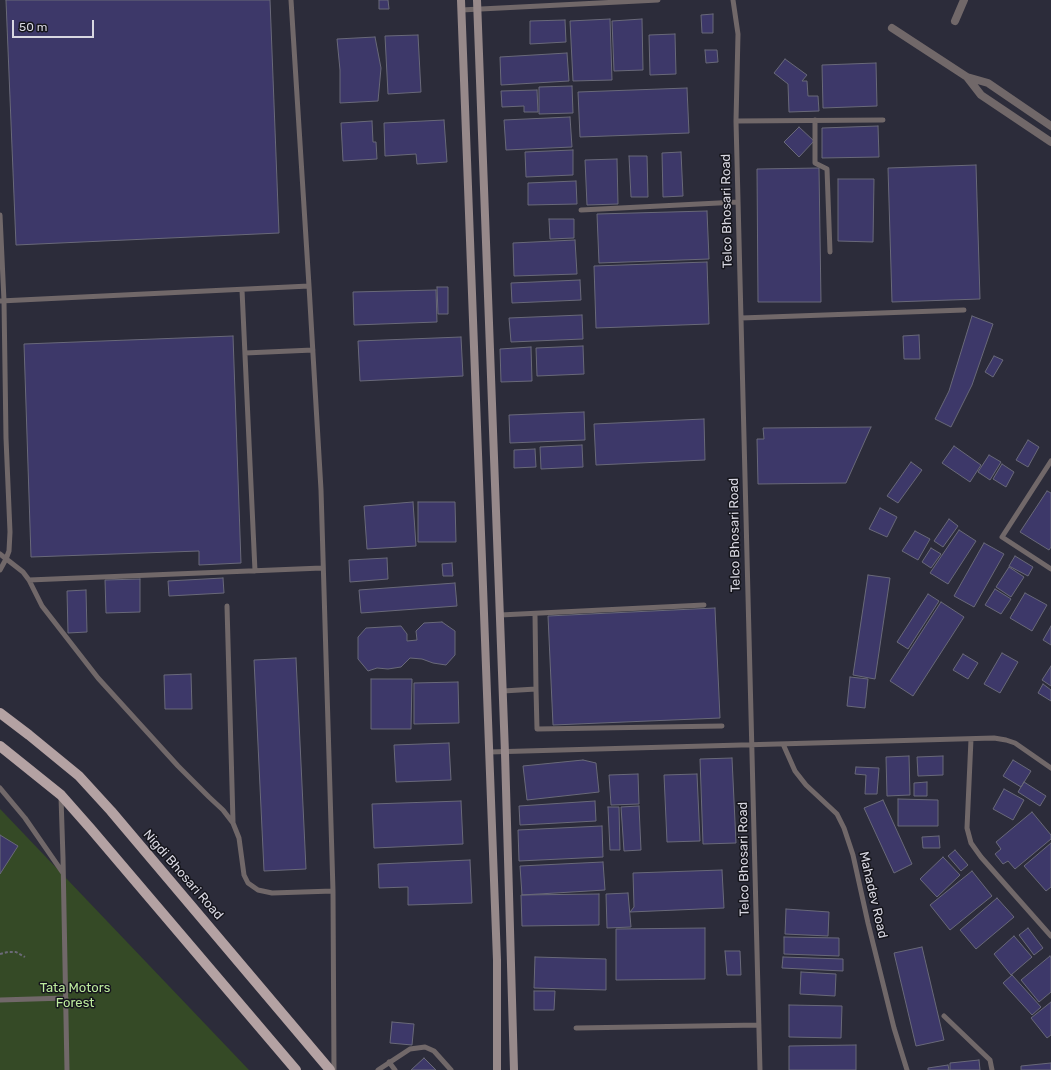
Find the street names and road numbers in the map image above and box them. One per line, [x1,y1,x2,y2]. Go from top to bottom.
street label: Telco Bhosari Road [718,154,736,268]
street label: Telco Bhosari Road [726,478,744,592]
street label: Telco Bhosari Road [735,802,753,916]
street label: Nigdi Bhosari Road [140,827,226,923]
street label: Mahadev Road [855,850,891,940]

